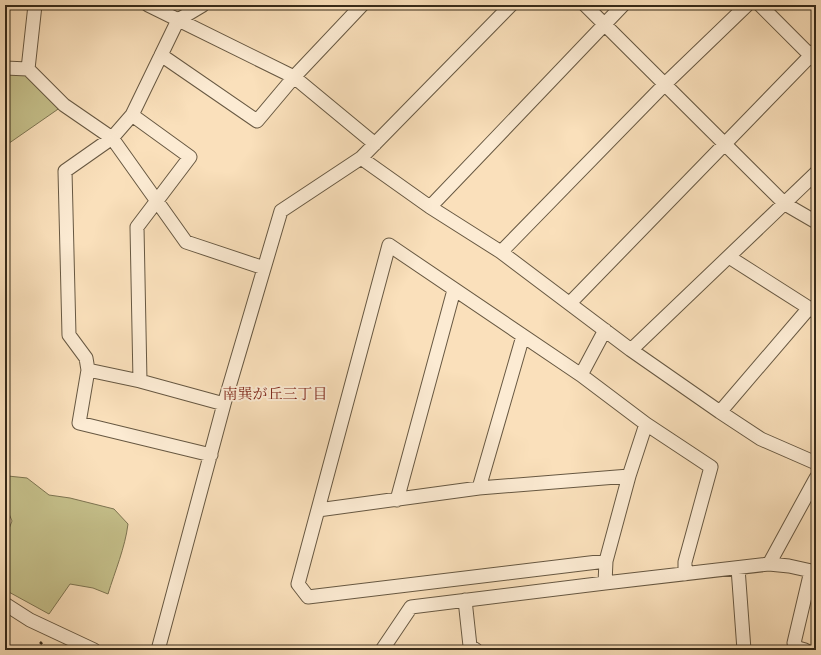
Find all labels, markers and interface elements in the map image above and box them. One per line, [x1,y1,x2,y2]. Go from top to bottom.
district label: 南巽が丘三丁目 [222,384,328,404]

